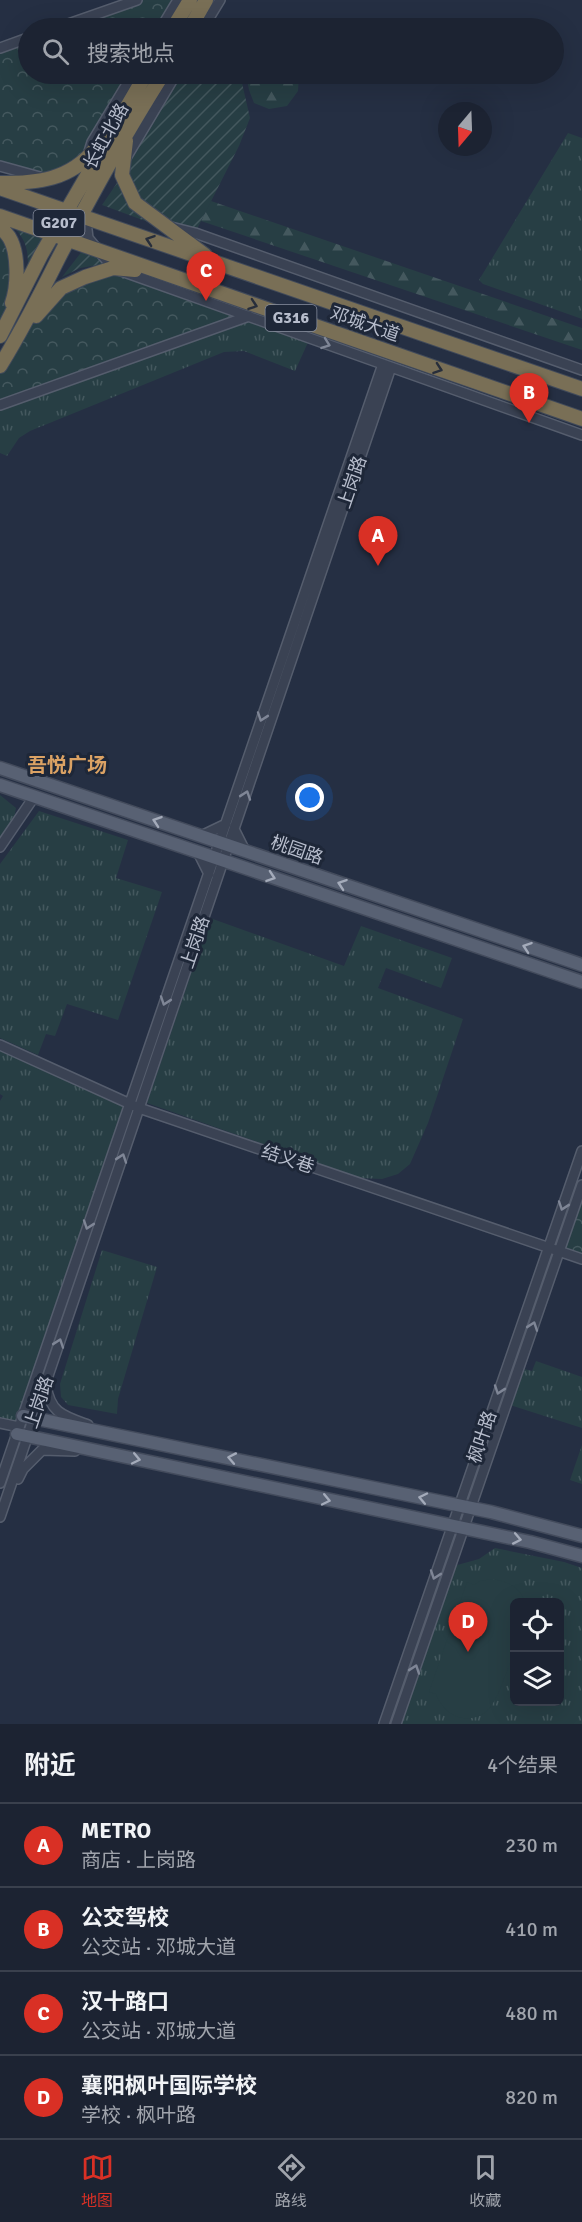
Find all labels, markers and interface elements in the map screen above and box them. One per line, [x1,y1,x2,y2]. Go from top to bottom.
search box [18,18,564,84]
icon: search [39,35,72,68]
text: 搜索地点 [87,40,175,67]
street label: 长虹北路 [79,99,133,173]
north arrow [438,102,492,156]
road number: G207 [34,210,84,236]
one-way arrow [145,234,155,247]
pin: C [186,252,226,301]
one-way arrow [248,297,258,310]
street label: 邓城大道 [327,302,403,346]
road number: G316 [266,305,316,331]
one-way arrow [320,336,331,349]
one-way arrow [432,361,443,374]
pin: B [510,374,548,423]
street label: 上岗路 [333,453,371,511]
pin: A [358,516,398,566]
one-way arrow [257,711,270,722]
district label: 吾悦广场 [27,753,107,778]
your location [295,783,324,812]
one-way arrow [238,790,251,800]
one-way arrow [152,816,163,829]
street label: 桃园路 [268,831,326,869]
one-way arrow [265,870,276,882]
one-way arrow [337,879,348,891]
street label: 上岗路 [176,913,214,971]
one-way arrow [522,941,533,954]
one-way arrow [160,995,172,1006]
street label: 结义巷 [259,1140,317,1178]
one-way arrow [115,1153,127,1164]
one-way arrow [557,1200,570,1211]
one-way arrow [83,1219,96,1230]
one-way arrow [526,1321,539,1331]
one-way arrow [52,1338,65,1349]
street label: 上岗路 [20,1373,58,1431]
one-way arrow [493,1384,506,1395]
street label: 枫叶路 [463,1408,501,1466]
one-way arrow [130,1452,140,1465]
one-way arrow [228,1452,238,1465]
one-way arrow [321,1492,331,1505]
one-way arrow [418,1492,428,1505]
one-way arrow [512,1532,522,1545]
one-way arrow [430,1569,442,1579]
map controls [510,1598,564,1706]
button: locate [510,1598,564,1652]
pin: D [448,1602,488,1652]
button: layers [510,1652,564,1706]
one-way arrow [407,1664,420,1675]
text: 附近 [24,1750,76,1782]
text: 4个结果 [487,1753,558,1778]
text: METRO [81,1817,151,1844]
text: A [37,1833,50,1858]
text: 230 m [505,1833,558,1858]
text: 商店 · 上岗路 [81,1848,196,1873]
text: 公交驾校 [81,1904,169,1931]
text: B [37,1917,50,1942]
text: 410 m [505,1917,558,1942]
text: 公交站 · 邓城大道 [81,1935,236,1960]
text: 汉十路口 [81,1988,169,2015]
text: C [37,2001,50,2026]
text: 480 m [505,2001,558,2026]
text: 公交站 · 邓城大道 [81,2019,236,2044]
text: 襄阳枫叶国际学校 [81,2072,257,2099]
text: D [37,2085,50,2110]
text: 820 m [505,2085,558,2110]
text: 学校 · 枫叶路 [81,2103,196,2128]
tab: 地图 [81,2151,114,2211]
tab: 路线 [275,2151,308,2211]
tab: 收藏 [469,2151,502,2211]

